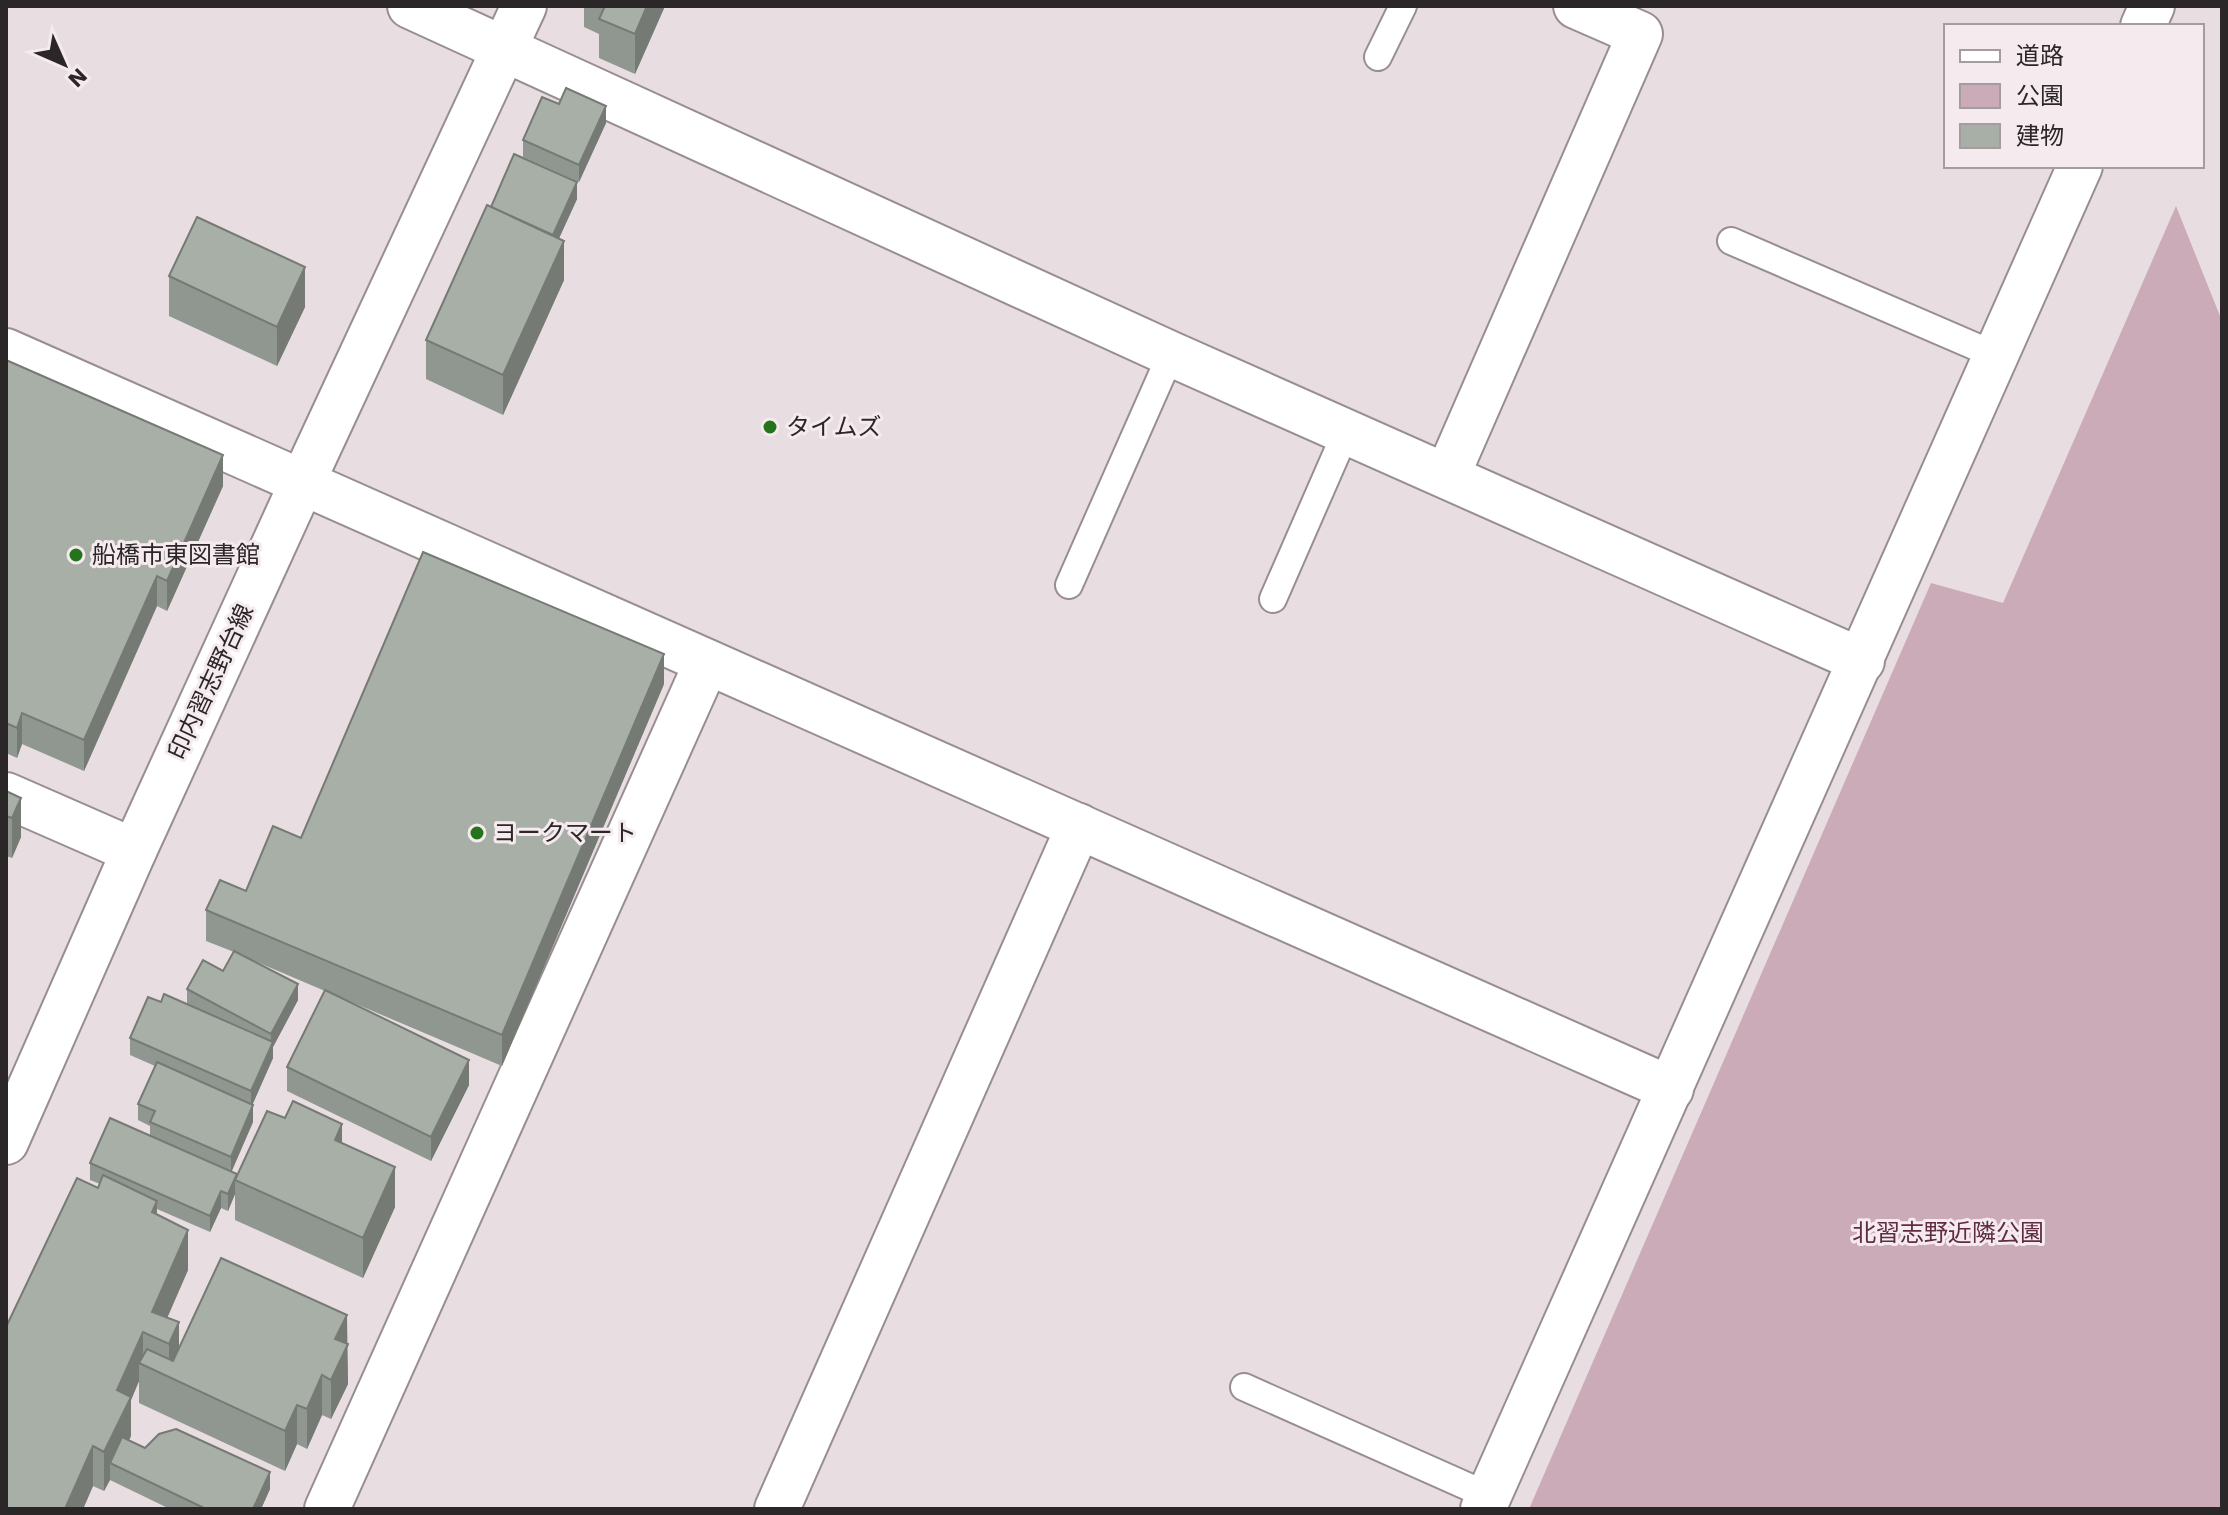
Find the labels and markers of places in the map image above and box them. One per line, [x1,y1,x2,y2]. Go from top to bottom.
place label: タイムズ [786,413,882,441]
marker: タイムズ [761,418,779,436]
place label: 船橋市東図書館 [92,541,260,569]
marker: 船橋市東図書館 [67,546,85,564]
place label: ヨークマート [493,819,637,847]
marker: ヨークマート [468,824,486,842]

